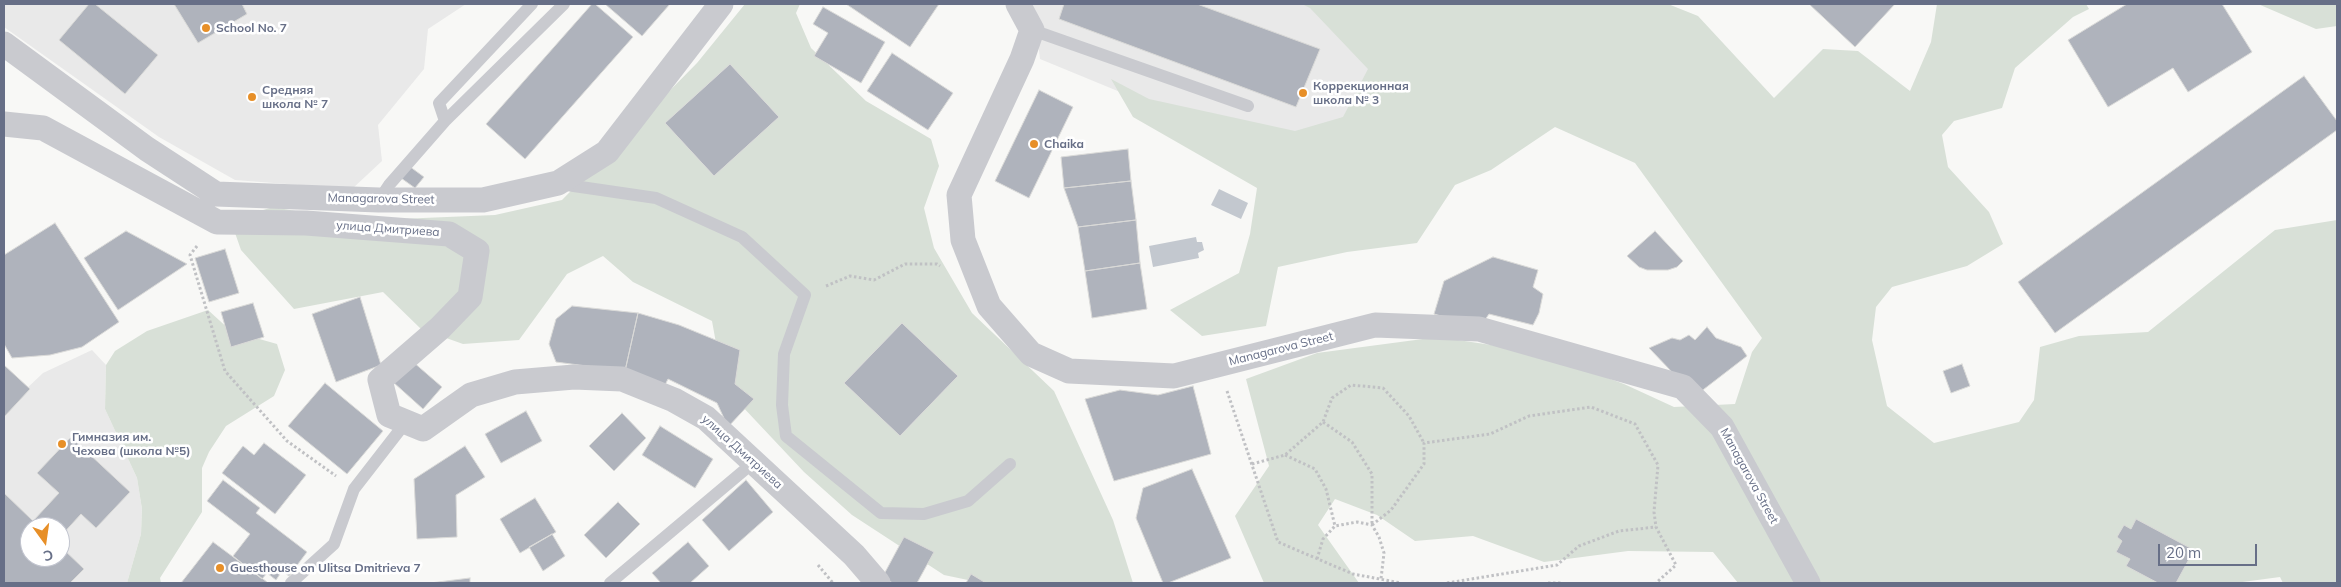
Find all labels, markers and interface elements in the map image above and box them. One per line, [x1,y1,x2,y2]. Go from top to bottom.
place label: School No. 7 [216,21,287,35]
marker: School No. 7 [200,22,212,34]
place label: Коррекционная школа № 3 [1313,79,1409,107]
place label: Средняя школа № 7 [262,83,328,111]
marker: Коррекционная школа № 3 [1297,87,1309,99]
marker: Средняя школа № 7 [246,91,258,103]
place label: Chaika [1044,137,1084,151]
marker: Chaika [1028,138,1040,150]
street label: Managarova Street [327,191,435,207]
street label: улица Дмитриева [336,218,440,240]
street label: Managarova Street [1227,329,1335,369]
street label: улица Дмитриева [699,412,785,492]
street label: Managarova Street [1717,426,1781,526]
place label: Гимназия им. Чехова (школа №5) [72,430,190,458]
marker: Гимназия им. Чехова (школа №5) [56,438,68,450]
north arrow [20,517,70,567]
scale bar [2161,534,2260,566]
text: 20 m [2166,543,2201,562]
text: С [42,546,55,565]
place label: Guesthouse on Ulitsa Dmitrieva 7 [230,561,421,575]
marker: Guesthouse on Ulitsa Dmitrieva 7 [214,562,226,574]

